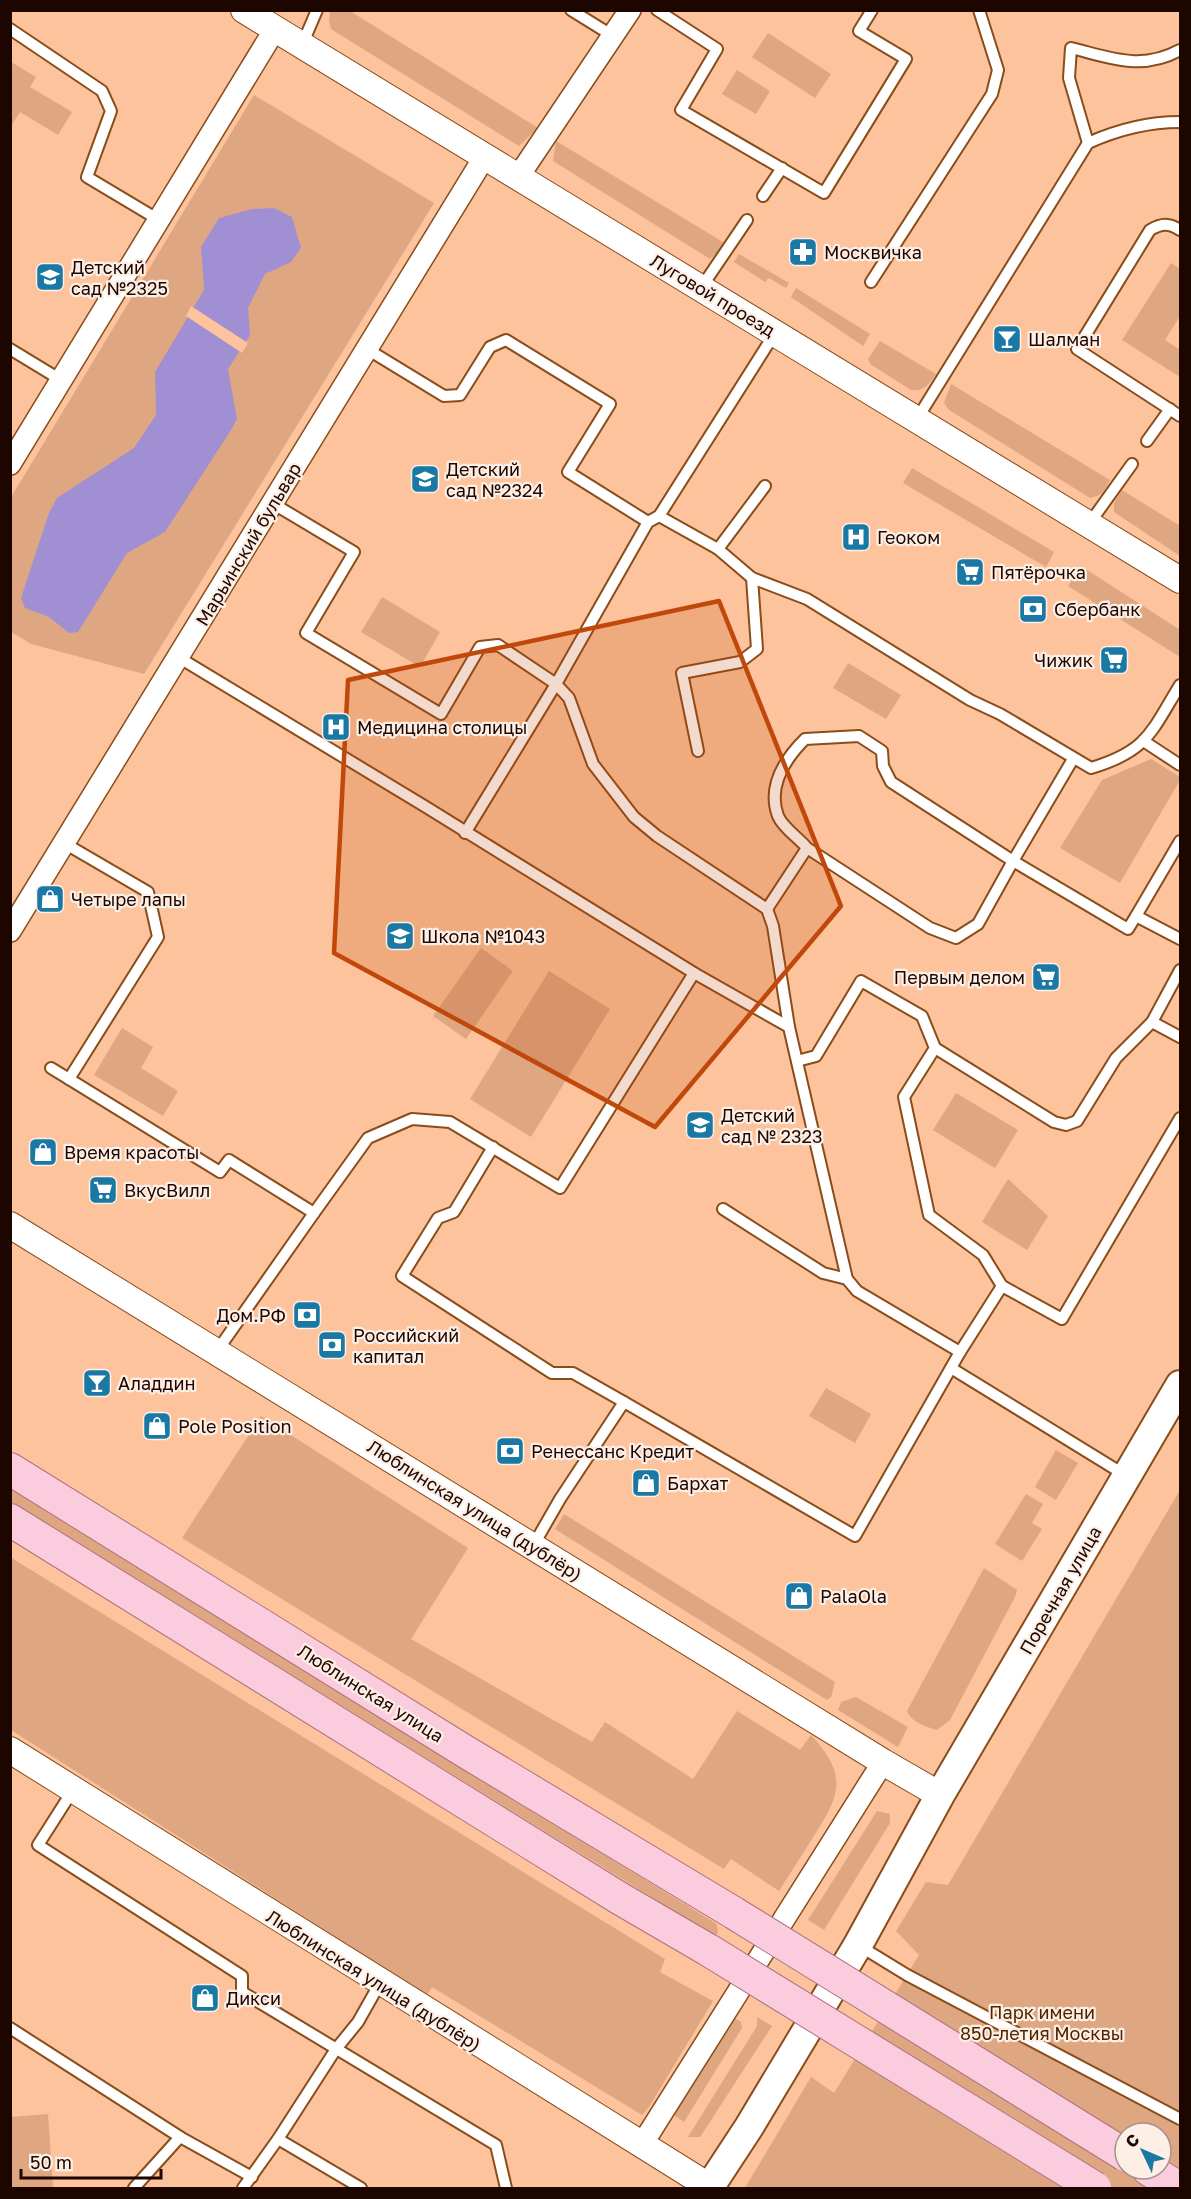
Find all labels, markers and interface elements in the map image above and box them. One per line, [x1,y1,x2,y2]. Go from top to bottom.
pharmacy icon: Москвичка [787,236,819,268]
place label: Москвичка [824,241,922,263]
street label: Луговой проезд [647,249,780,341]
place label: Детский сад №2325 [71,256,168,299]
school or university icon: Детский сад №2325 [34,261,66,293]
bar icon: Шалман [991,323,1023,355]
place label: Шалман [1028,328,1100,350]
place label: Детский сад №2324 [446,458,543,501]
street label: Марьинский бульвар [191,459,305,629]
school or university icon: Детский сад №2324 [409,463,441,495]
hospital icon: Геоком [840,521,872,553]
place label: Геоком [877,526,940,548]
supermarket icon: Пятёрочка [954,556,986,588]
place label: Пятёрочка [991,561,1086,583]
bank icon: Сбербанк [1017,593,1049,625]
place label: Сбербанк [1054,598,1141,620]
supermarket icon: Чижик [1098,644,1130,676]
place label: Чижик [1034,649,1093,671]
hospital icon: Медицина столицы [320,711,352,743]
place label: Медицина столицы [357,716,527,738]
shop icon: Четыре лапы [34,883,66,915]
place label: Четыре лапы [71,888,186,910]
school or university icon: Школа №1043 [384,920,416,952]
place label: Школа №1043 [421,925,545,947]
supermarket icon: Первым делом [1030,961,1062,993]
place label: Первым делом [894,966,1025,988]
place label: Детский сад № 2323 [721,1104,823,1147]
school or university icon: Детский сад № 2323 [684,1109,716,1141]
shop icon: Время красоты [27,1136,59,1168]
place label: Время красоты [64,1141,199,1163]
supermarket icon: ВкусВилл [87,1174,119,1206]
place label: ВкусВилл [124,1179,210,1201]
bank icon: Дом.РФ [291,1299,323,1331]
place label: Дом.РФ [217,1304,286,1326]
place label: Российский капитал [353,1324,459,1367]
bank icon: Российский капитал [316,1329,348,1361]
bar icon: Аладдин [81,1367,113,1399]
place label: Аладдин [118,1372,195,1394]
shop icon: Pole Position [141,1410,173,1442]
place label: Pole Position [178,1415,292,1437]
street label: Люблинская улица (дублёр) [364,1435,586,1585]
bank icon: Ренессанс Кредит [494,1435,526,1467]
place label: Ренессанс Кредит [531,1440,694,1462]
shop icon: Бархат [630,1467,662,1499]
place label: Бархат [667,1472,729,1494]
street label: Поречная улица [1014,1522,1106,1658]
shop icon: PalaOla [783,1580,815,1612]
place label: PalaOla [820,1585,887,1607]
street label: Люблинская улица [294,1639,448,1747]
street label: Люблинская улица (дублёр) [263,1905,485,2055]
shop icon: Дикси [189,1982,221,2014]
place label: Дикси [226,1987,281,2009]
park label: Парк имени 850-летия Москвы [960,2001,1124,2044]
north arrow [1113,2121,1173,2181]
text: С [1121,2130,1143,2152]
scale bar [21,2142,160,2180]
text: 50 m [30,2151,72,2173]

